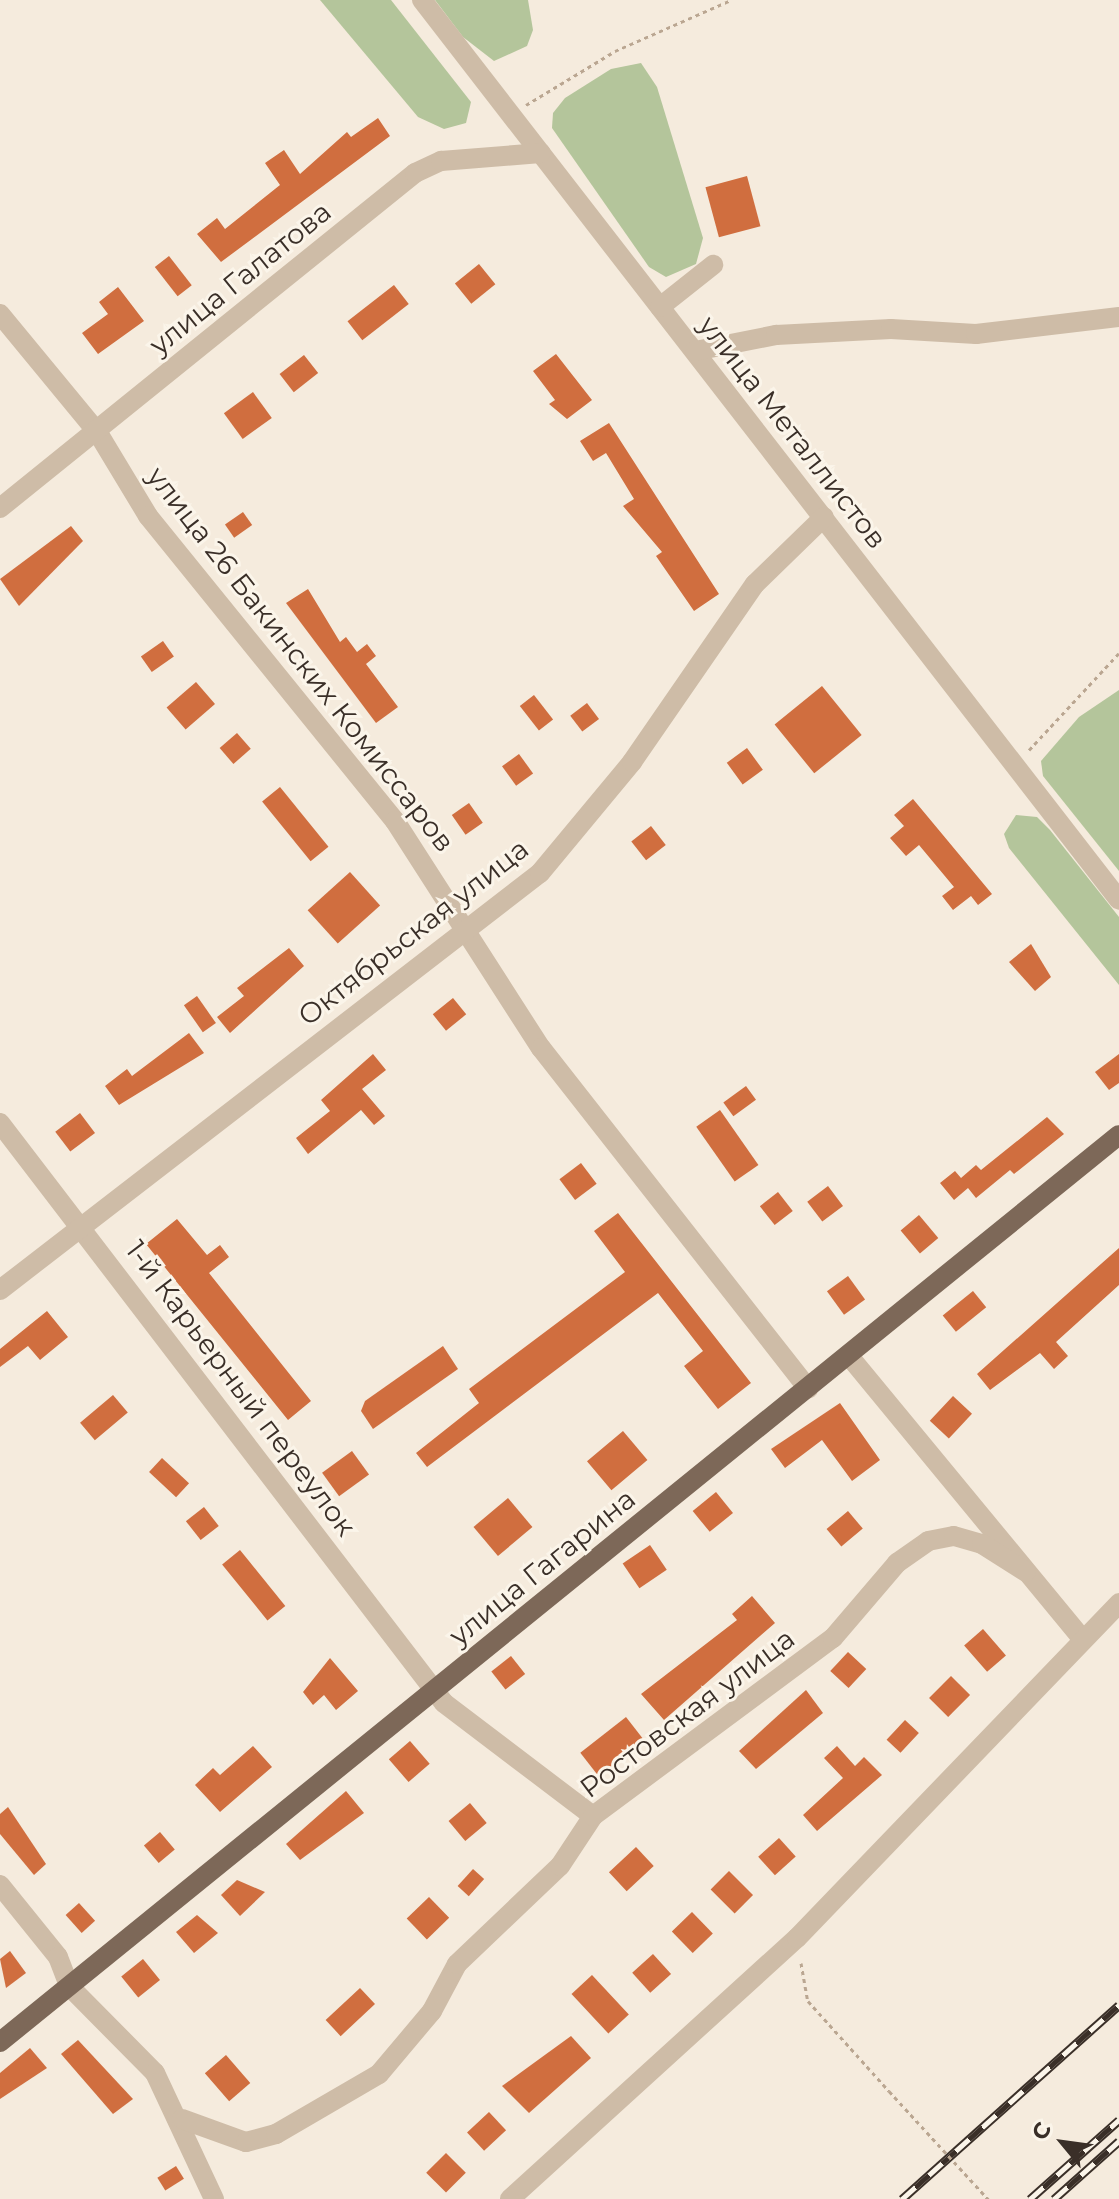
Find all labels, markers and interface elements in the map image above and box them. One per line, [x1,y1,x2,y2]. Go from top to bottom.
street label: улица Галатова [142,194,338,362]
street label: улица Металлистов [692,309,894,555]
street label: улица 26 Бакинских Комиссаров [140,460,462,858]
street label: Октябрьская улица [291,832,535,1032]
street label: 1-й Карьерный переулок [119,1234,363,1542]
street label: улица Гагарина [442,1482,642,1652]
street label: Ростовская улица [573,1621,801,1805]
north arrow [1023,2103,1103,2183]
text: С [1026,2118,1057,2145]

